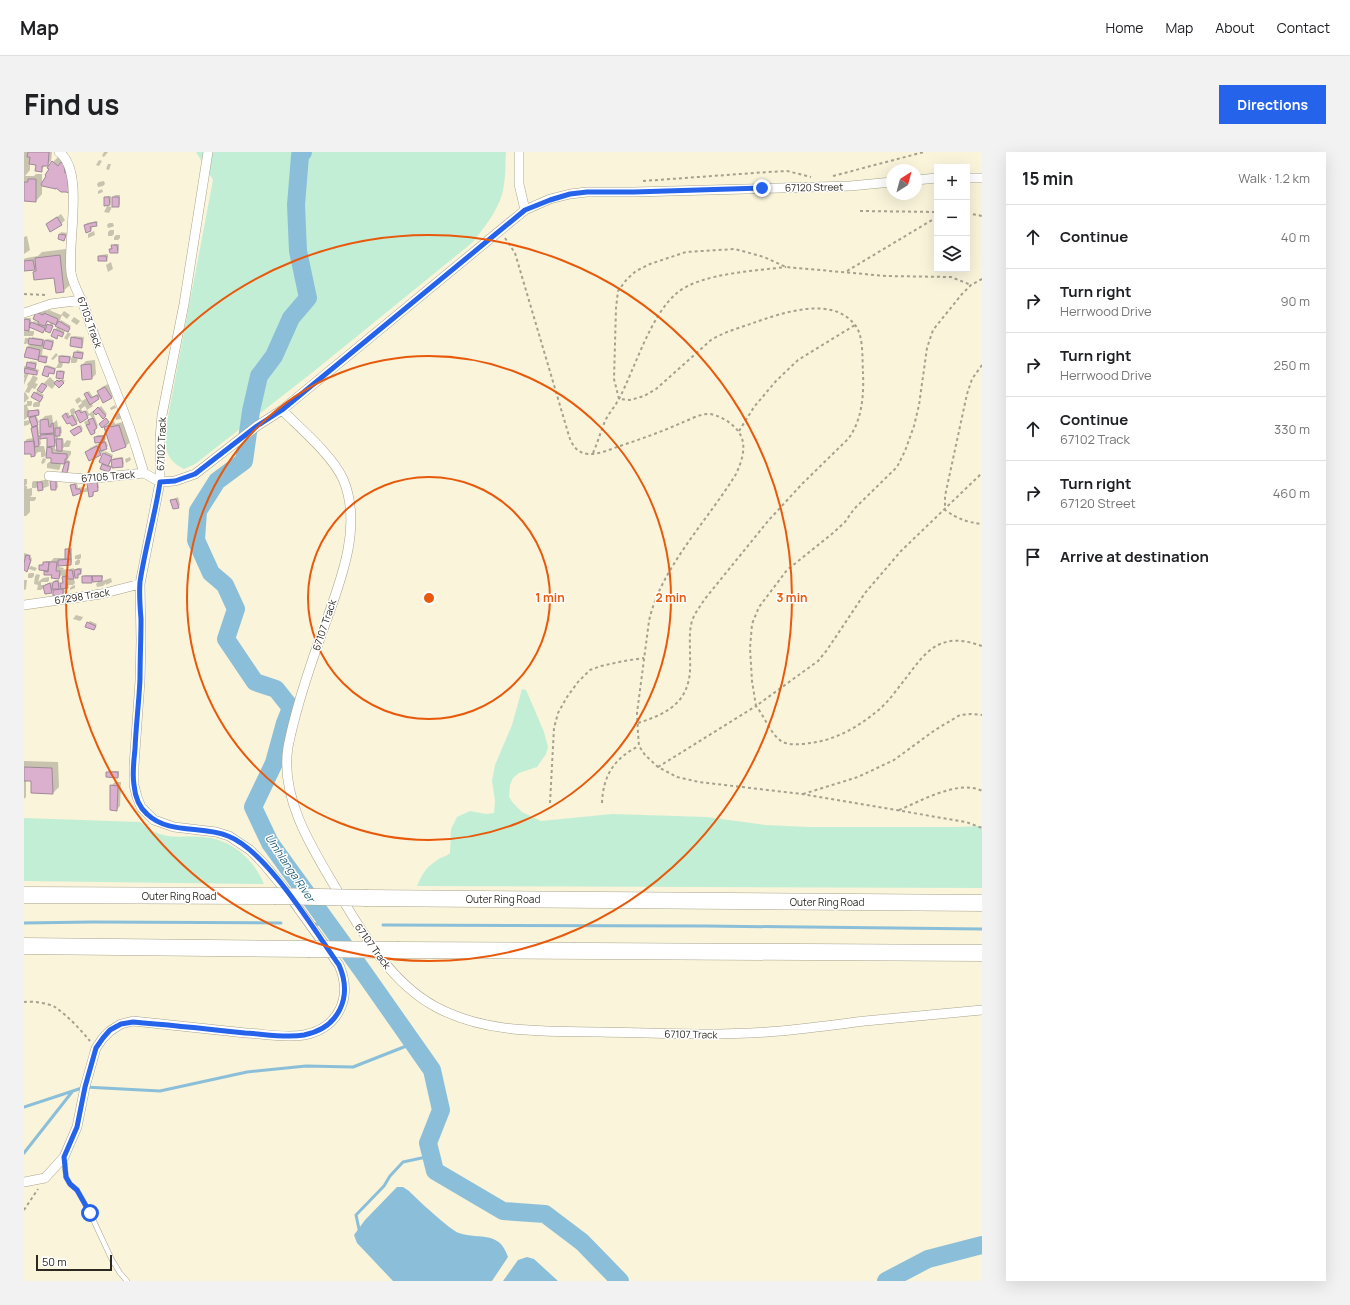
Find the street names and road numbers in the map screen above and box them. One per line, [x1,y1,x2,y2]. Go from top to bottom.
street label: 67120 Street [785,179,843,195]
street label: 67103 Track [74,294,106,351]
street label: 67102 Track [153,416,169,471]
street label: 67105 Track [81,467,137,485]
street label: 67298 Track [53,585,112,607]
street label: 67107 Track [309,597,340,652]
street label: Outer Ring Road [142,889,216,903]
street label: Outer Ring Road [466,892,540,906]
street label: Outer Ring Road [790,895,864,909]
street label: 67107 Track [352,920,395,972]
street label: 67107 Track [664,1027,719,1041]

